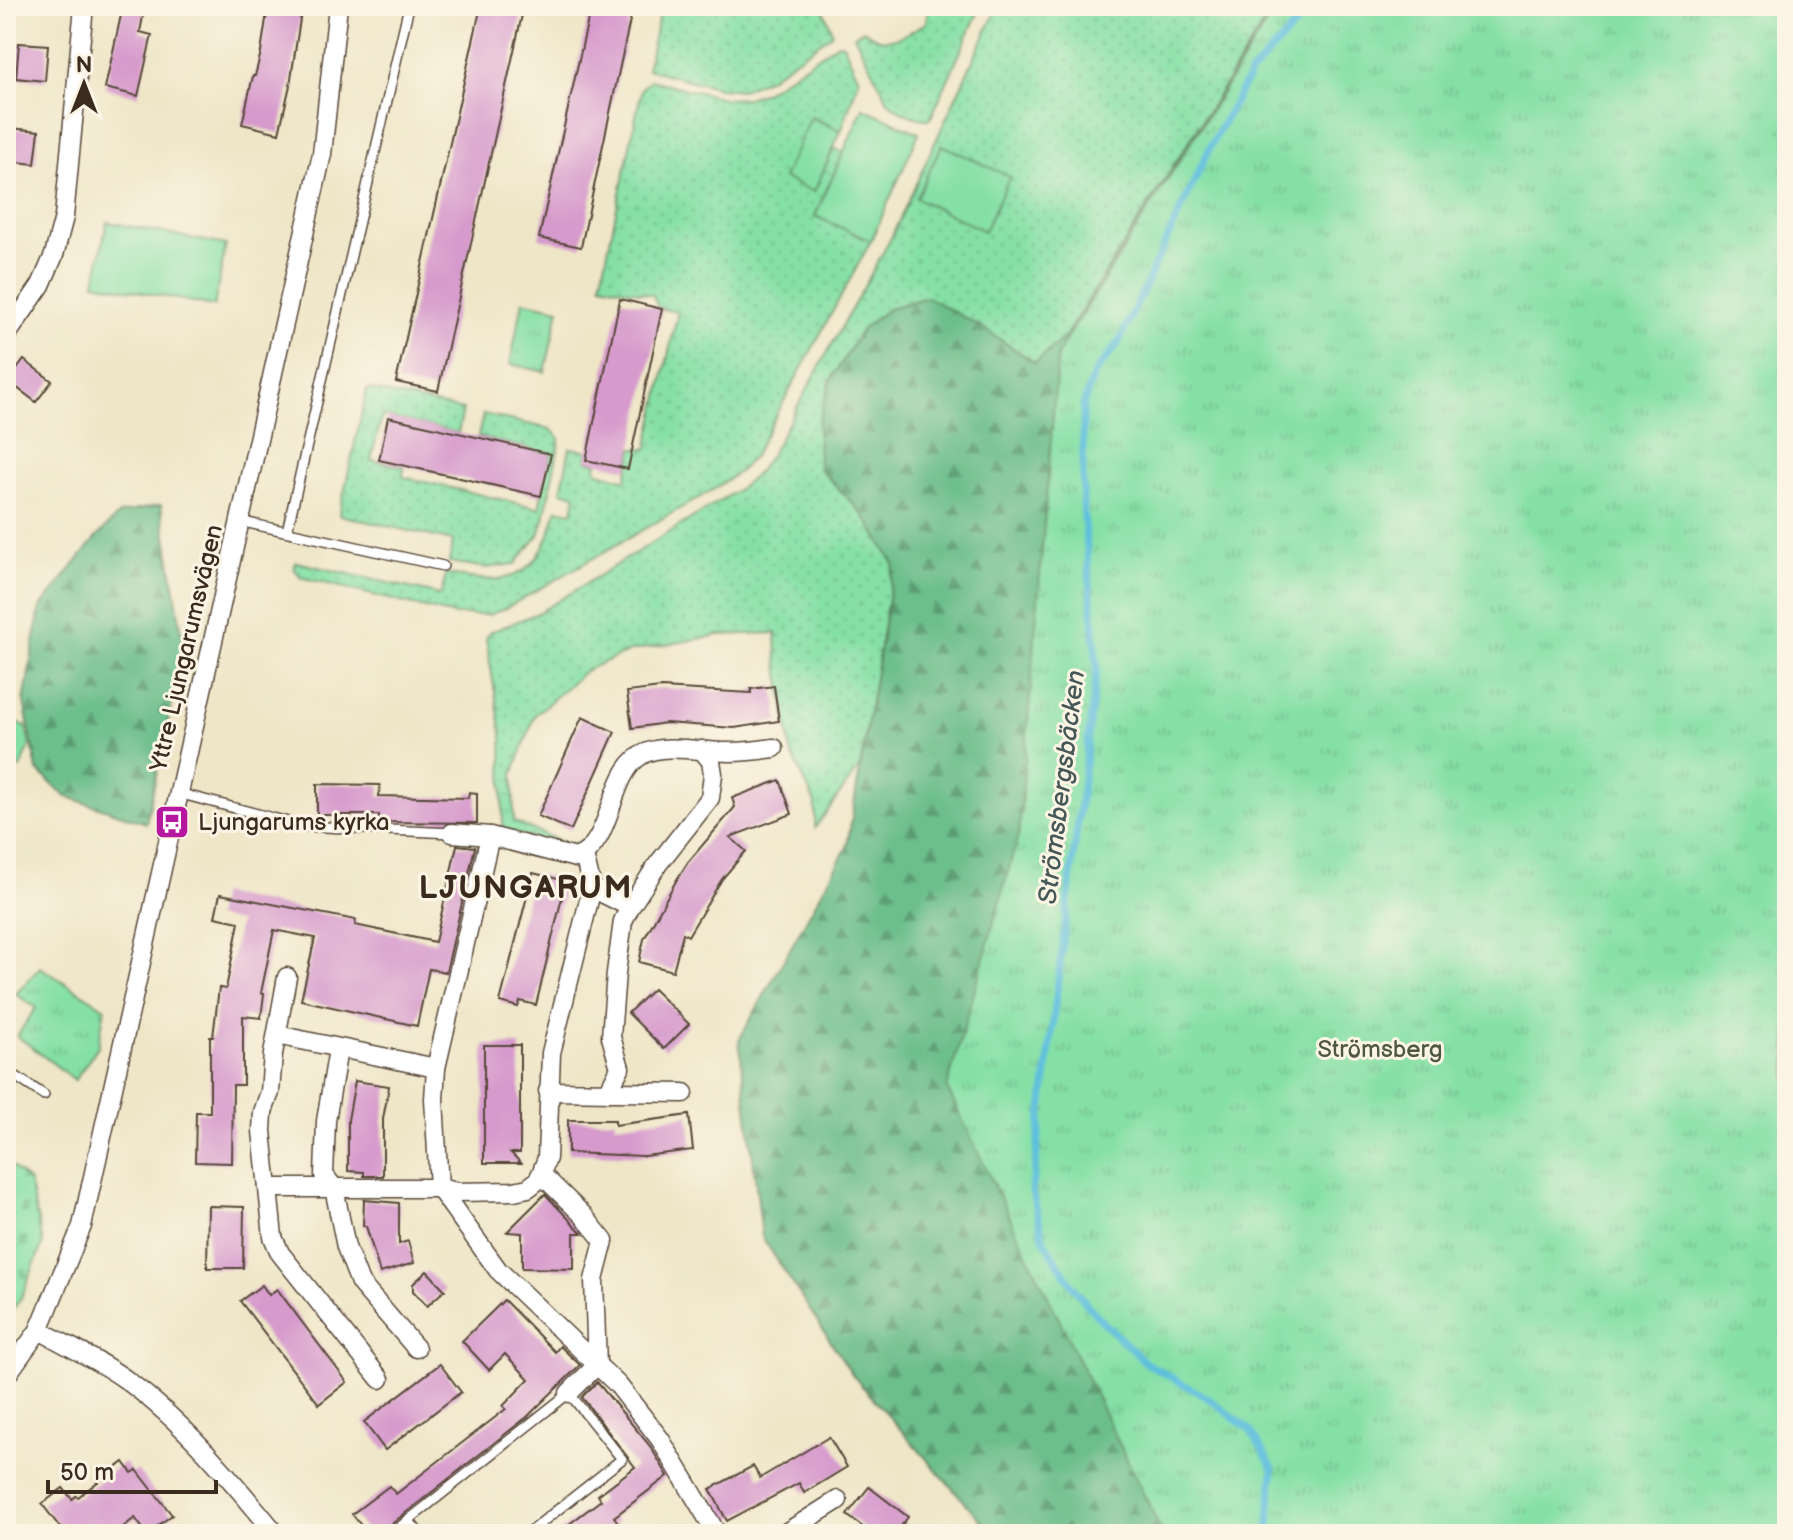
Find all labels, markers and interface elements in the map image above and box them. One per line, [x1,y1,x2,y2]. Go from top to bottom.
north arrow [44,44,124,124]
text: N [76,52,92,79]
street label: Yttre Ljungarumsvägen [144,522,229,775]
water label: Strömsbergsbäcken [1033,668,1092,906]
bus stop icon: Ljungarums kyrka [153,803,191,841]
place label: Ljungarums kyrka [198,808,390,837]
district label: LJUNGARUM [419,869,633,908]
park label: Strömsberg [1317,1035,1443,1064]
scale bar [48,1444,216,1494]
text: 50 m [60,1458,114,1487]

